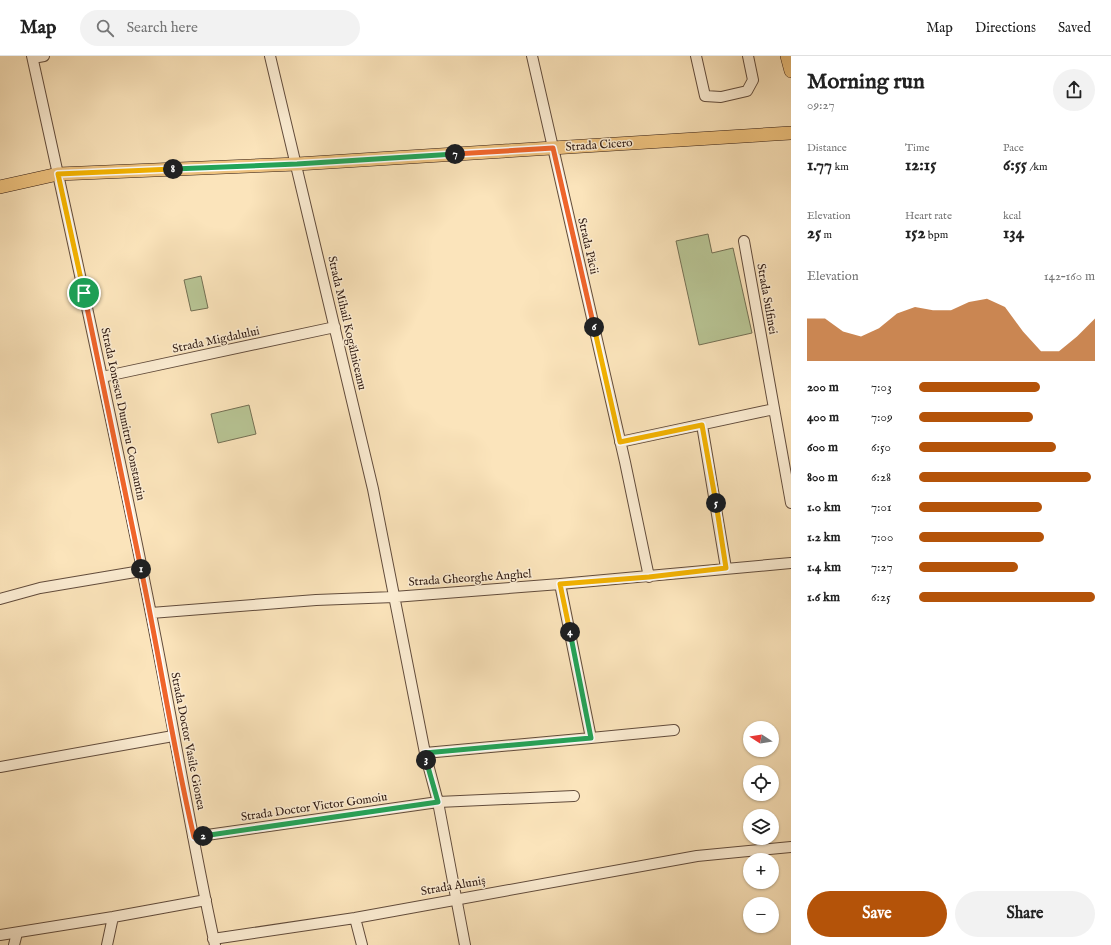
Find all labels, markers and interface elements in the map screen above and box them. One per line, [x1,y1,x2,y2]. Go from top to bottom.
search box [80,10,360,46]
text: Map [20,16,56,40]
icon: search [94,17,116,39]
text: Search here [126,18,198,37]
text: Map [926,19,953,37]
text: Directions [975,19,1036,37]
text: Saved [1058,19,1091,37]
text: Morning run [807,68,925,96]
button: share [1053,69,1095,111]
text: 09:27 [807,97,835,114]
street label: Strada Cicero [565,135,634,155]
text: Distance [807,141,847,155]
text: Time [905,141,929,155]
text: Pace [1003,141,1024,155]
pin: 7 [445,144,465,164]
text: 7 [452,147,458,161]
text: 1.77 [807,155,832,176]
text: 12:15 [905,155,936,176]
text: 6:55 [1003,155,1027,176]
pin: 8 [163,159,183,179]
text: km [832,160,849,174]
text: /km [1027,160,1048,174]
text: 8 [171,162,175,176]
text: Elevation [807,209,851,223]
text: Heart rate [905,209,952,223]
text: kcal [1003,209,1021,223]
street label: Strada Păcii [574,216,602,276]
text: 25 [807,223,821,244]
text: 152 [905,223,925,244]
text: 134 [1003,223,1024,244]
text: m [821,228,832,242]
text: bpm [925,228,948,242]
street label: Strada Mihail Kogălniceanu [324,254,370,392]
street label: Strada Sulfinei [753,262,781,336]
text: Elevation [807,268,859,285]
text: 142–160 m [1044,268,1095,285]
pin [67,276,101,310]
icon: arrive [73,282,95,304]
pin: 6 [584,317,604,337]
text: 6 [592,320,596,334]
street label: Strada Migdalului [171,323,261,357]
street label: Strada Ionescu Dumitru Constantin [97,326,149,502]
text: 200 m [807,379,839,396]
text: 7:03 [871,379,892,396]
text: 400 m [807,409,839,426]
text: 7:09 [871,409,893,426]
text: 600 m [807,439,838,456]
text: 6:50 [871,439,891,456]
text: 800 m [807,469,838,486]
text: 6:28 [871,469,891,486]
pin: 5 [706,493,726,513]
text: 5 [714,496,718,510]
text: 1.0 km [807,499,841,516]
text: 7:01 [871,499,892,516]
text: 1.2 km [807,529,841,546]
text: 7:00 [871,529,893,546]
pin: 1 [131,559,151,579]
text: 1.4 km [807,559,841,576]
text: 7:27 [871,559,893,576]
text: 1 [139,562,143,576]
street label: Strada Gheorghe Anghel [408,566,533,590]
text: 1.6 km [807,589,840,606]
text: 6:25 [871,589,891,606]
pin: 4 [560,622,580,642]
text: 4 [567,625,573,639]
street label: Strada Doctor Vasile Gionea [167,671,209,812]
north arrow [743,721,779,757]
map controls [743,721,779,933]
pin: 3 [416,750,436,770]
text: 3 [424,753,428,767]
button: locate [743,765,779,801]
street label: Strada Doctor Victor Gomoiu [240,789,388,825]
button: layers [743,809,779,845]
pin: 2 [193,826,213,846]
text: 2 [200,829,206,843]
button: + [743,853,779,889]
street label: Strada Aluniș [419,873,487,899]
button: Save [807,891,947,937]
button: Share [955,891,1095,937]
button: − [743,897,779,933]

